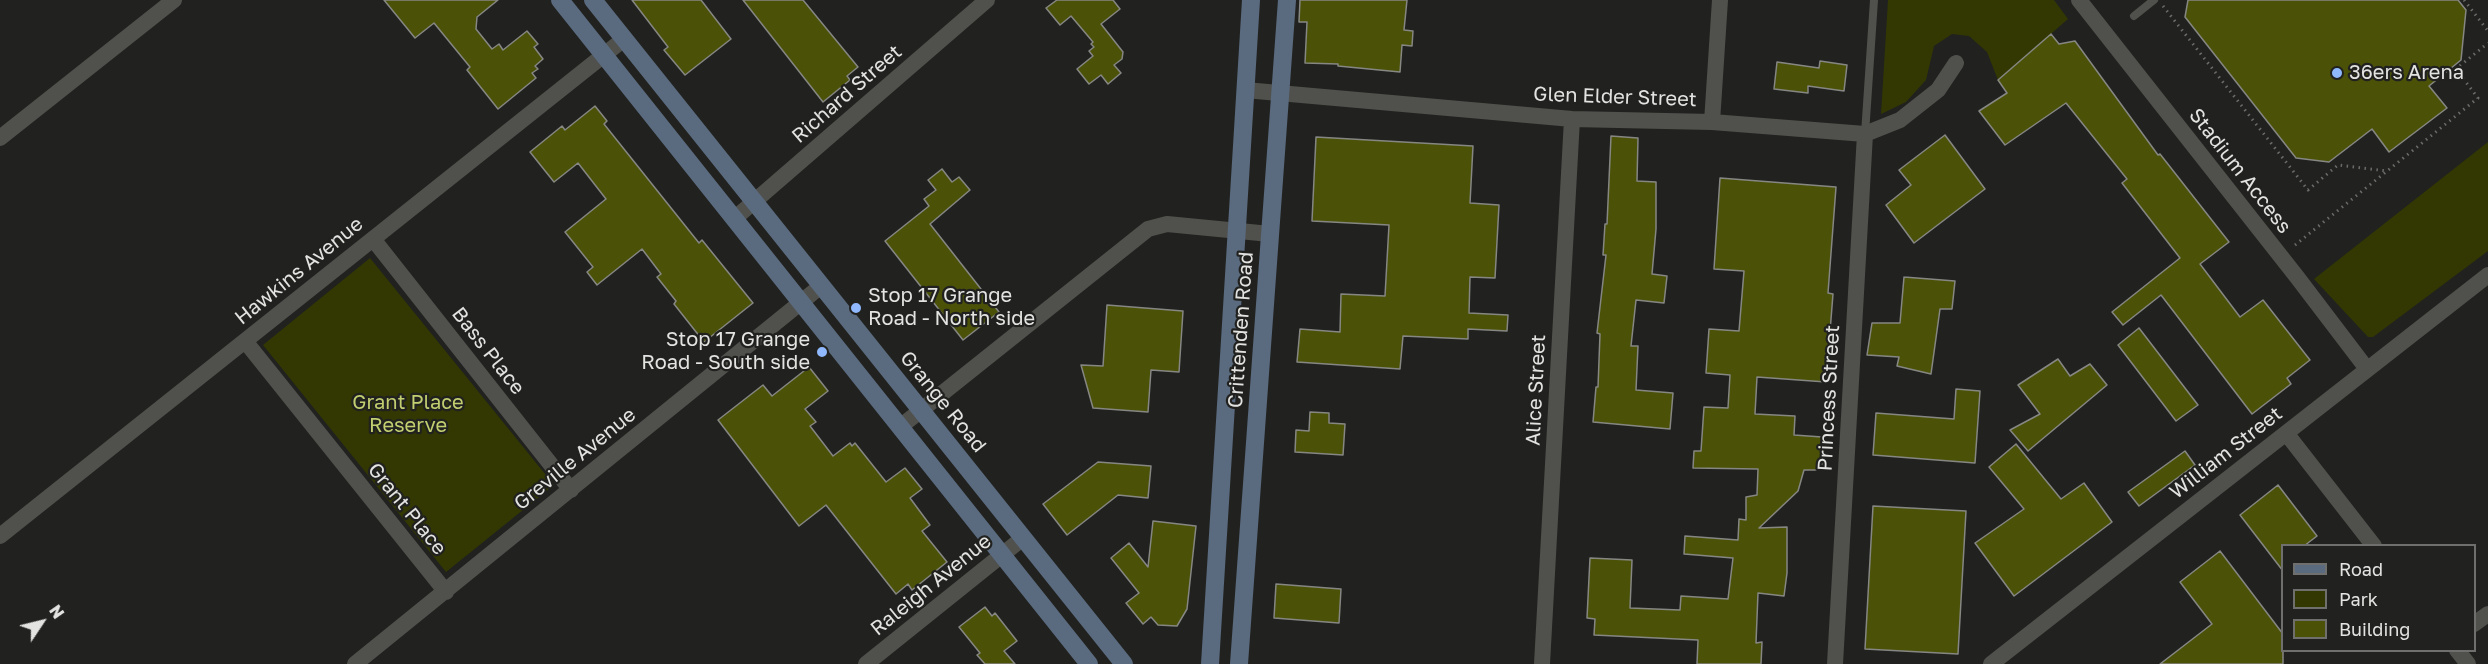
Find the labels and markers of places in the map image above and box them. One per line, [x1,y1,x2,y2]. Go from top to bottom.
place label: 36ers Arena [2349,61,2464,85]
marker: 36ers Arena [2330,66,2344,80]
place label: Stop 17 Grange Road - North side [868,284,1035,331]
marker: Stop 17 Grange Road - North side [849,301,863,315]
place label: Stop 17 Grange Road - South side [641,328,810,375]
marker: Stop 17 Grange Road - South side [815,345,829,359]

